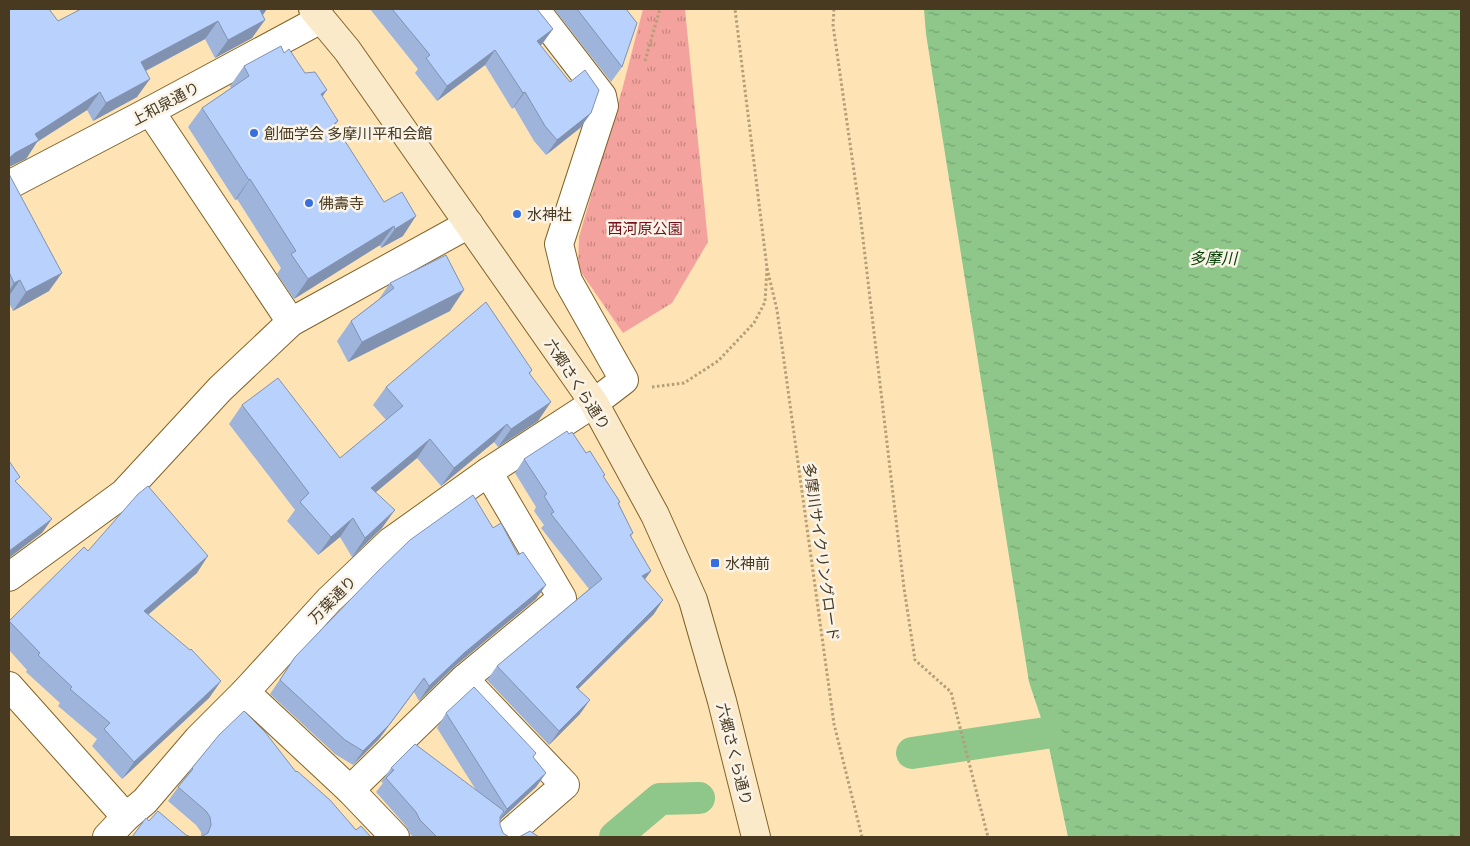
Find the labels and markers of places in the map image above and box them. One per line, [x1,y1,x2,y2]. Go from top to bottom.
place label: 創価学会 多摩川平和会館 [264,124,432,142]
marker: 創価学会 多摩川平和会館 [248,127,260,139]
place label: 佛壽寺 [319,194,364,212]
marker: 佛壽寺 [303,197,315,209]
place label: 水神社 [527,205,572,223]
marker: 水神社 [511,208,523,220]
place label: 水神前 [725,554,770,572]
marker: 水神前 [709,557,721,569]

